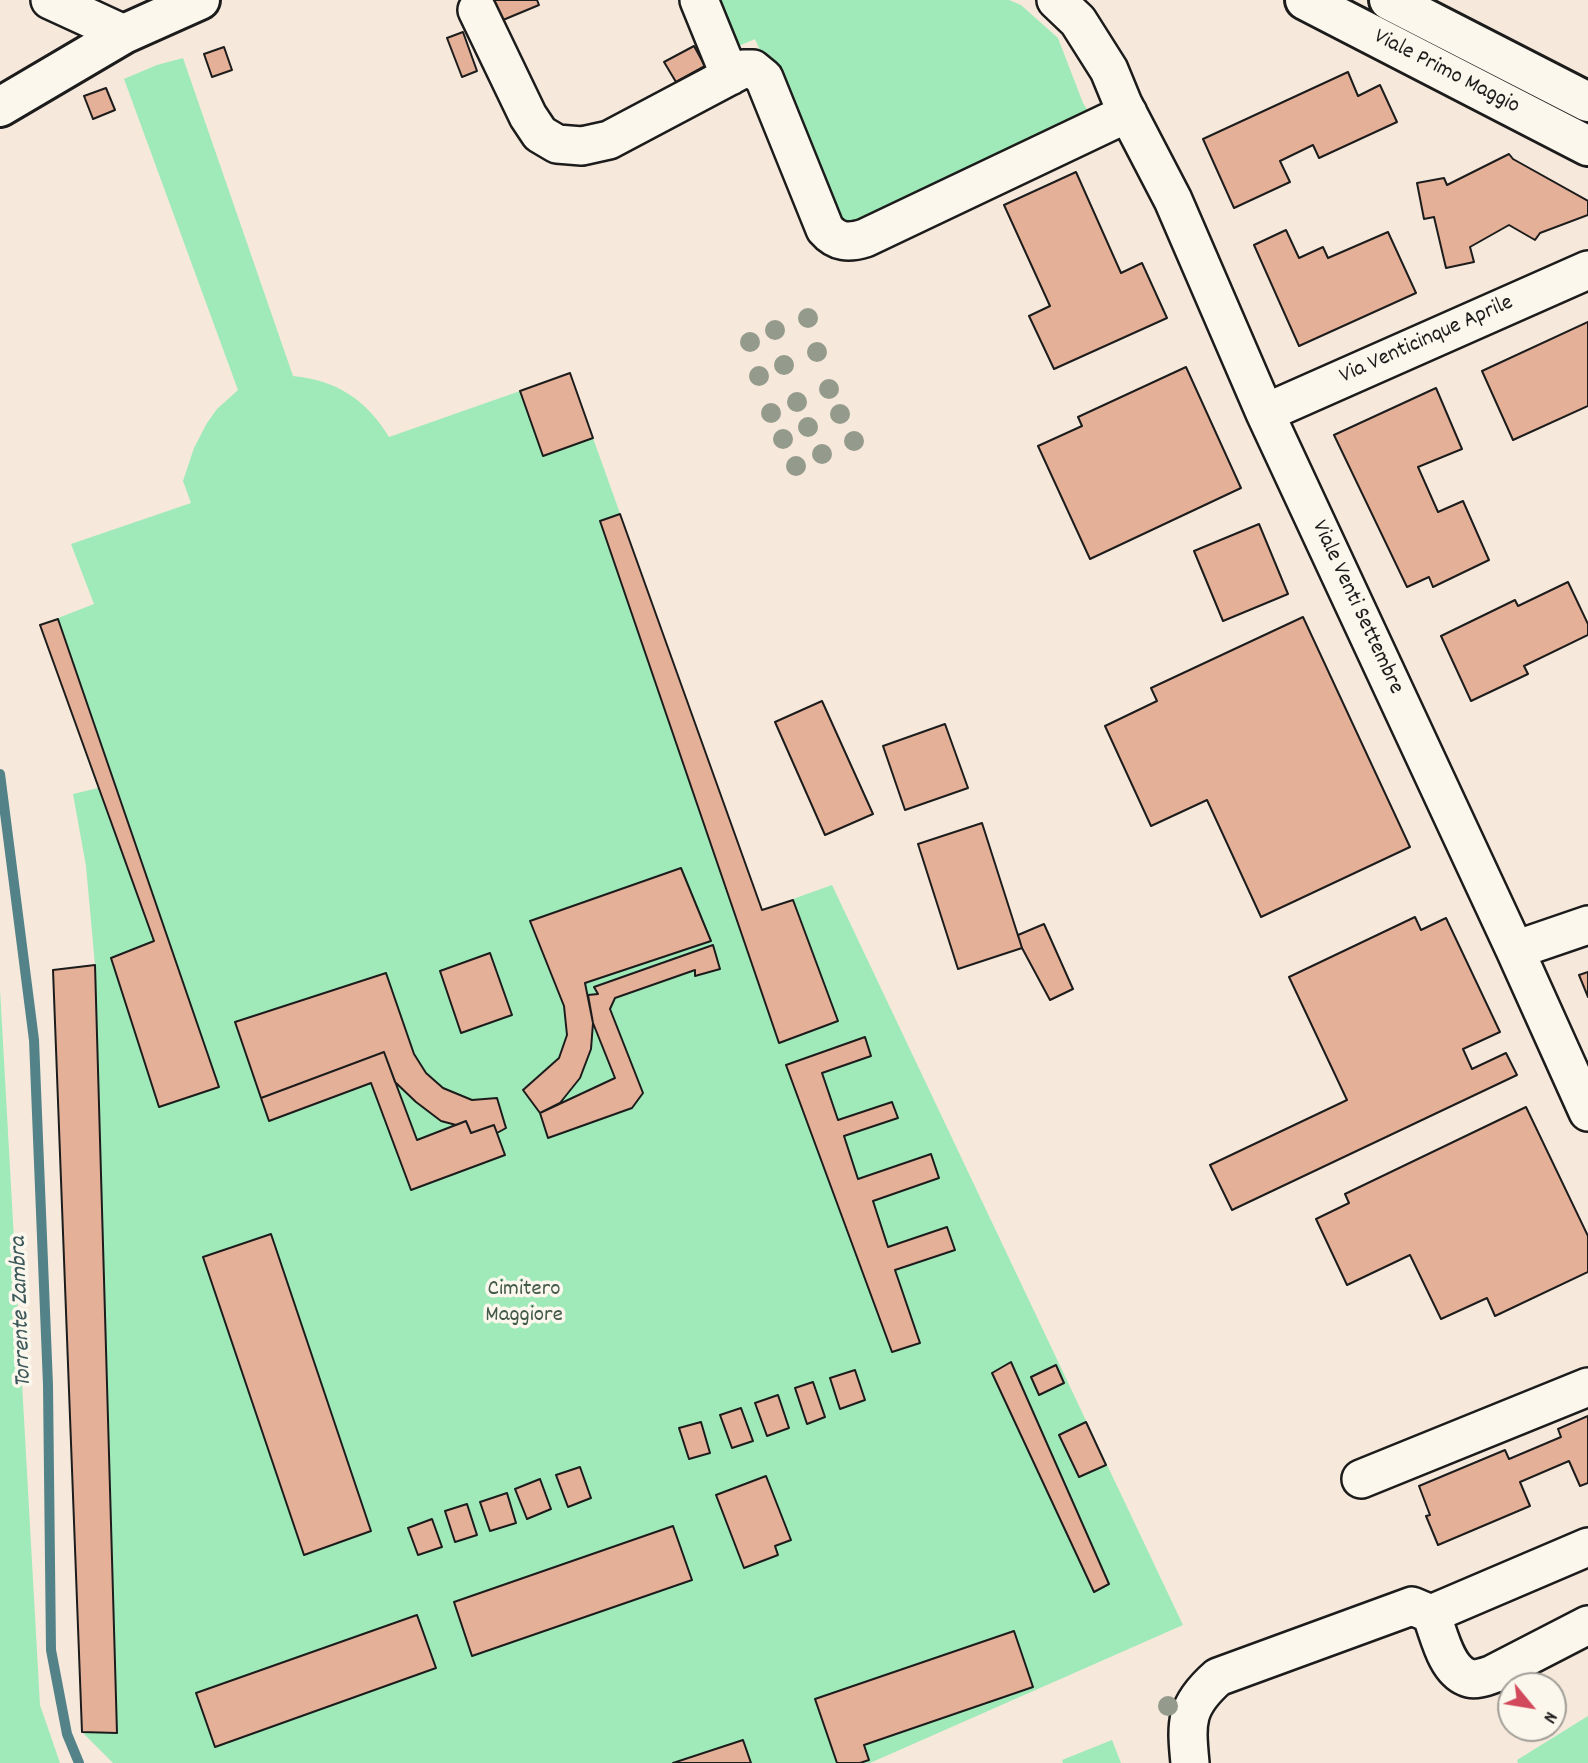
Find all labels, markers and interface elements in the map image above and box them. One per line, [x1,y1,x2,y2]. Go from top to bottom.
street label: Viale Primo Maggio [1368,24,1524,122]
street label: Via Venticinque Aprile [1336,290,1518,392]
street label: Viale Venti Settembre [1304,517,1408,699]
water label: Torrente Zambra [6,1236,40,1388]
park label: Cimitero Maggiore [485,1277,563,1331]
north arrow [1497,1672,1567,1742]
text: N [1535,1706,1563,1728]

